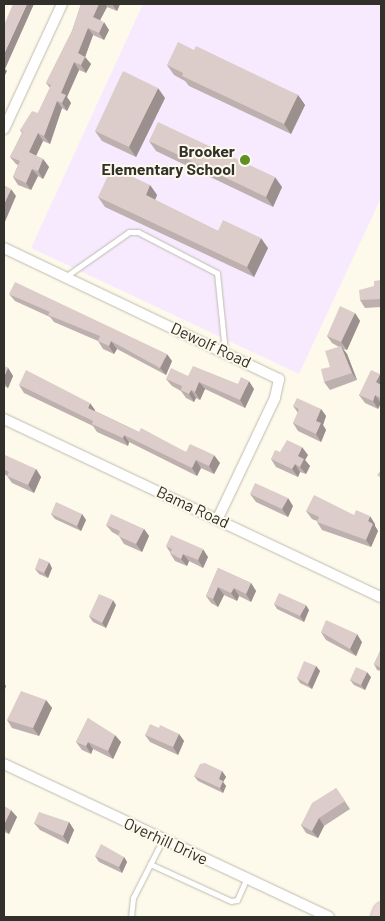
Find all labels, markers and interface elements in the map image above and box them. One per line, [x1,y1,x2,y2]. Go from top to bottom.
place label: Brooker Elementary School [102,141,235,179]
marker: Brooker Elementary School [239,154,251,166]
street label: Dewolf Road [168,318,254,372]
street label: Bama Road [154,482,232,532]
street label: Overhill Drive [121,813,211,869]

